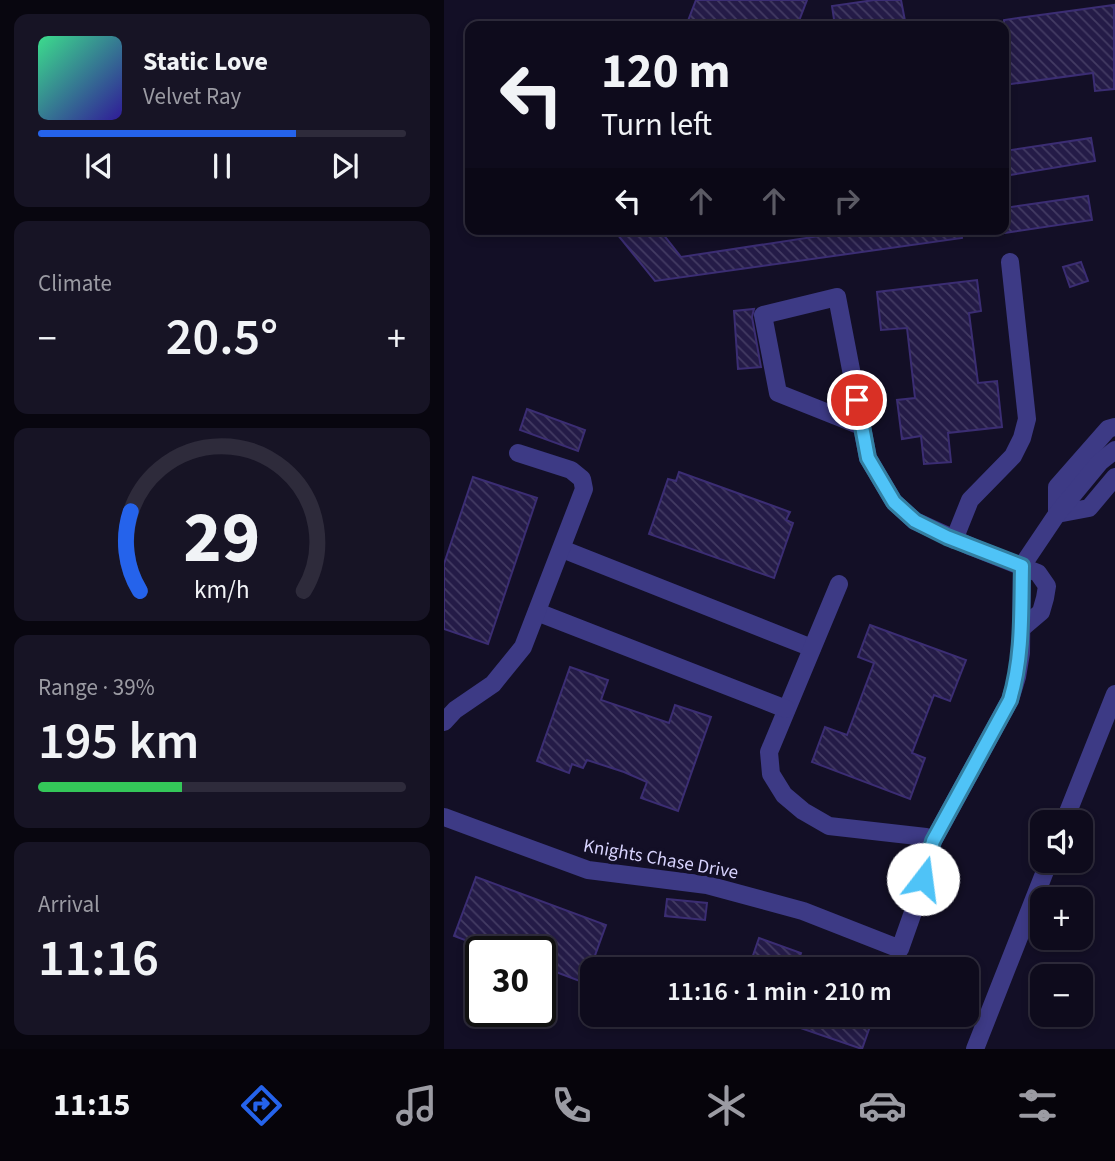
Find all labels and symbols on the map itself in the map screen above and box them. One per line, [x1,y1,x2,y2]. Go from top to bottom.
pin [827,370,887,430]
street label: Knights Chase Drive [581,833,740,886]
position arrow [886,842,960,916]
speed limit sign: 30 [465,936,556,1027]

